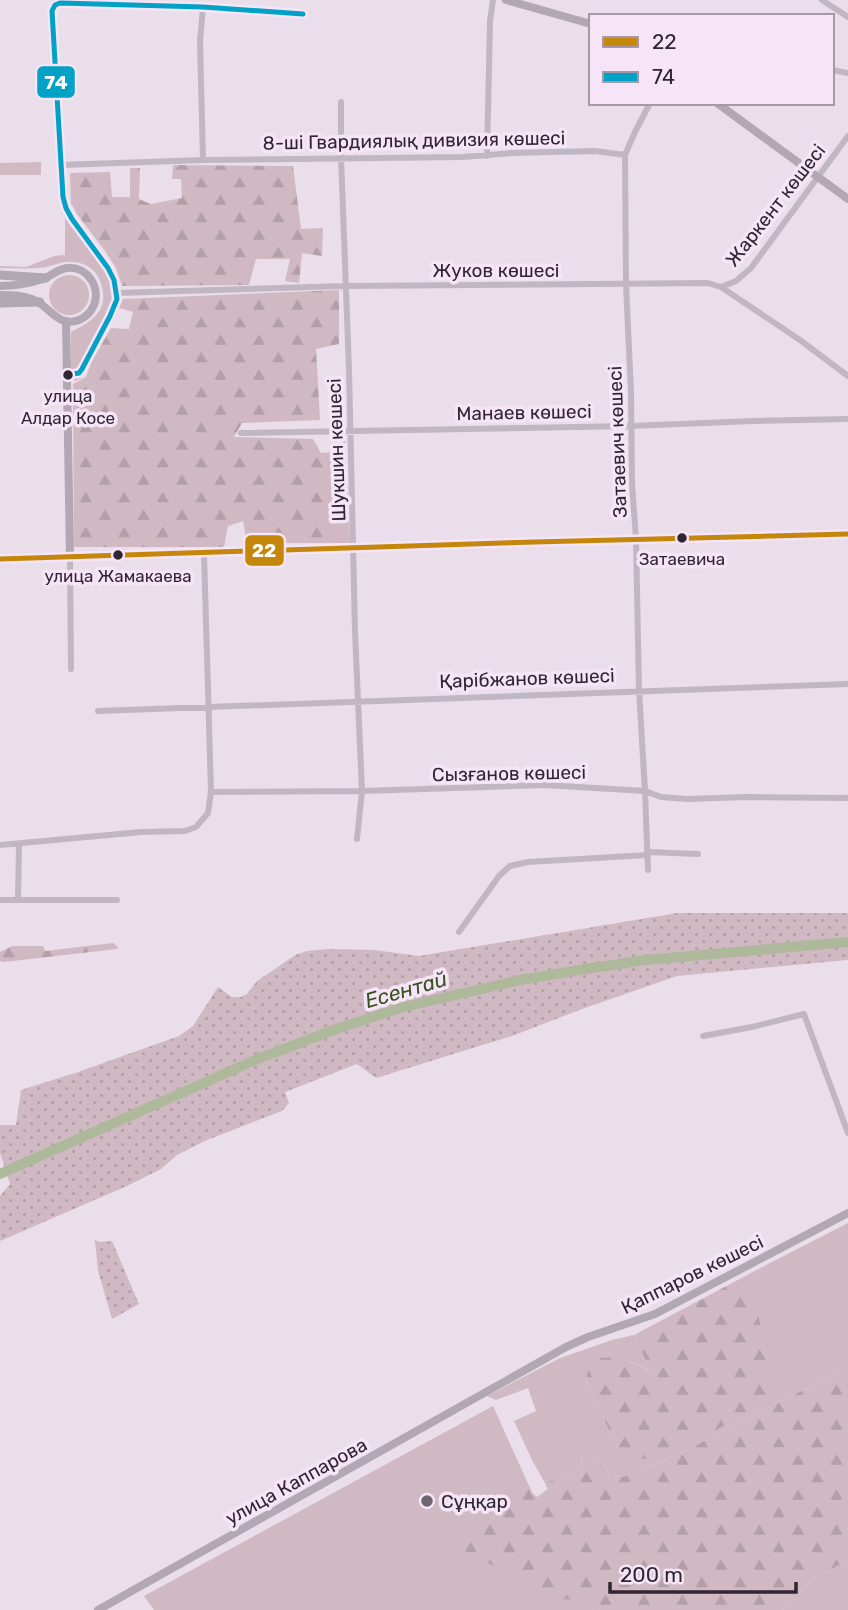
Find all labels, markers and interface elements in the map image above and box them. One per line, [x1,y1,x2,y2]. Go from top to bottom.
legend [589,14,834,105]
text: 22 [652,29,677,54]
text: 74 [652,64,675,89]
line badge: 74 [36,65,76,99]
text: 74 [44,71,68,94]
street label: 8-ші Гвардиялық дивизия көшесі [263,126,566,155]
street label: Жаркент көшесі [721,140,830,271]
street label: Жуков көшесі [433,259,559,282]
street label: Затаевич көшесі [603,366,632,518]
marker: улица Алдар Косе [61,368,75,382]
street label: Шукшин көшесі [323,378,350,522]
place label: улица Алдар Косе [21,386,115,428]
street label: Манаев көшесі [456,400,592,425]
marker: Затаевича [675,531,689,545]
line badge: 22 [244,534,285,567]
text: 22 [252,539,276,562]
marker: улица Жамакаева [111,548,125,562]
place label: Затаевича [639,549,725,569]
place label: улица Жамакаева [44,566,192,586]
street label: Қарібжанов көшесі [439,664,615,693]
street label: Сызғанов көшесі [432,761,586,786]
water label: Есентай [362,966,450,1013]
street label: Қаппаров көшесі [617,1230,767,1319]
street label: улица Каппарова [221,1433,371,1530]
place label: Сұңқар [441,1490,508,1513]
marker: Сұңқар [419,1493,435,1509]
scale bar [610,1550,796,1594]
text: 200 m [620,1562,683,1587]

